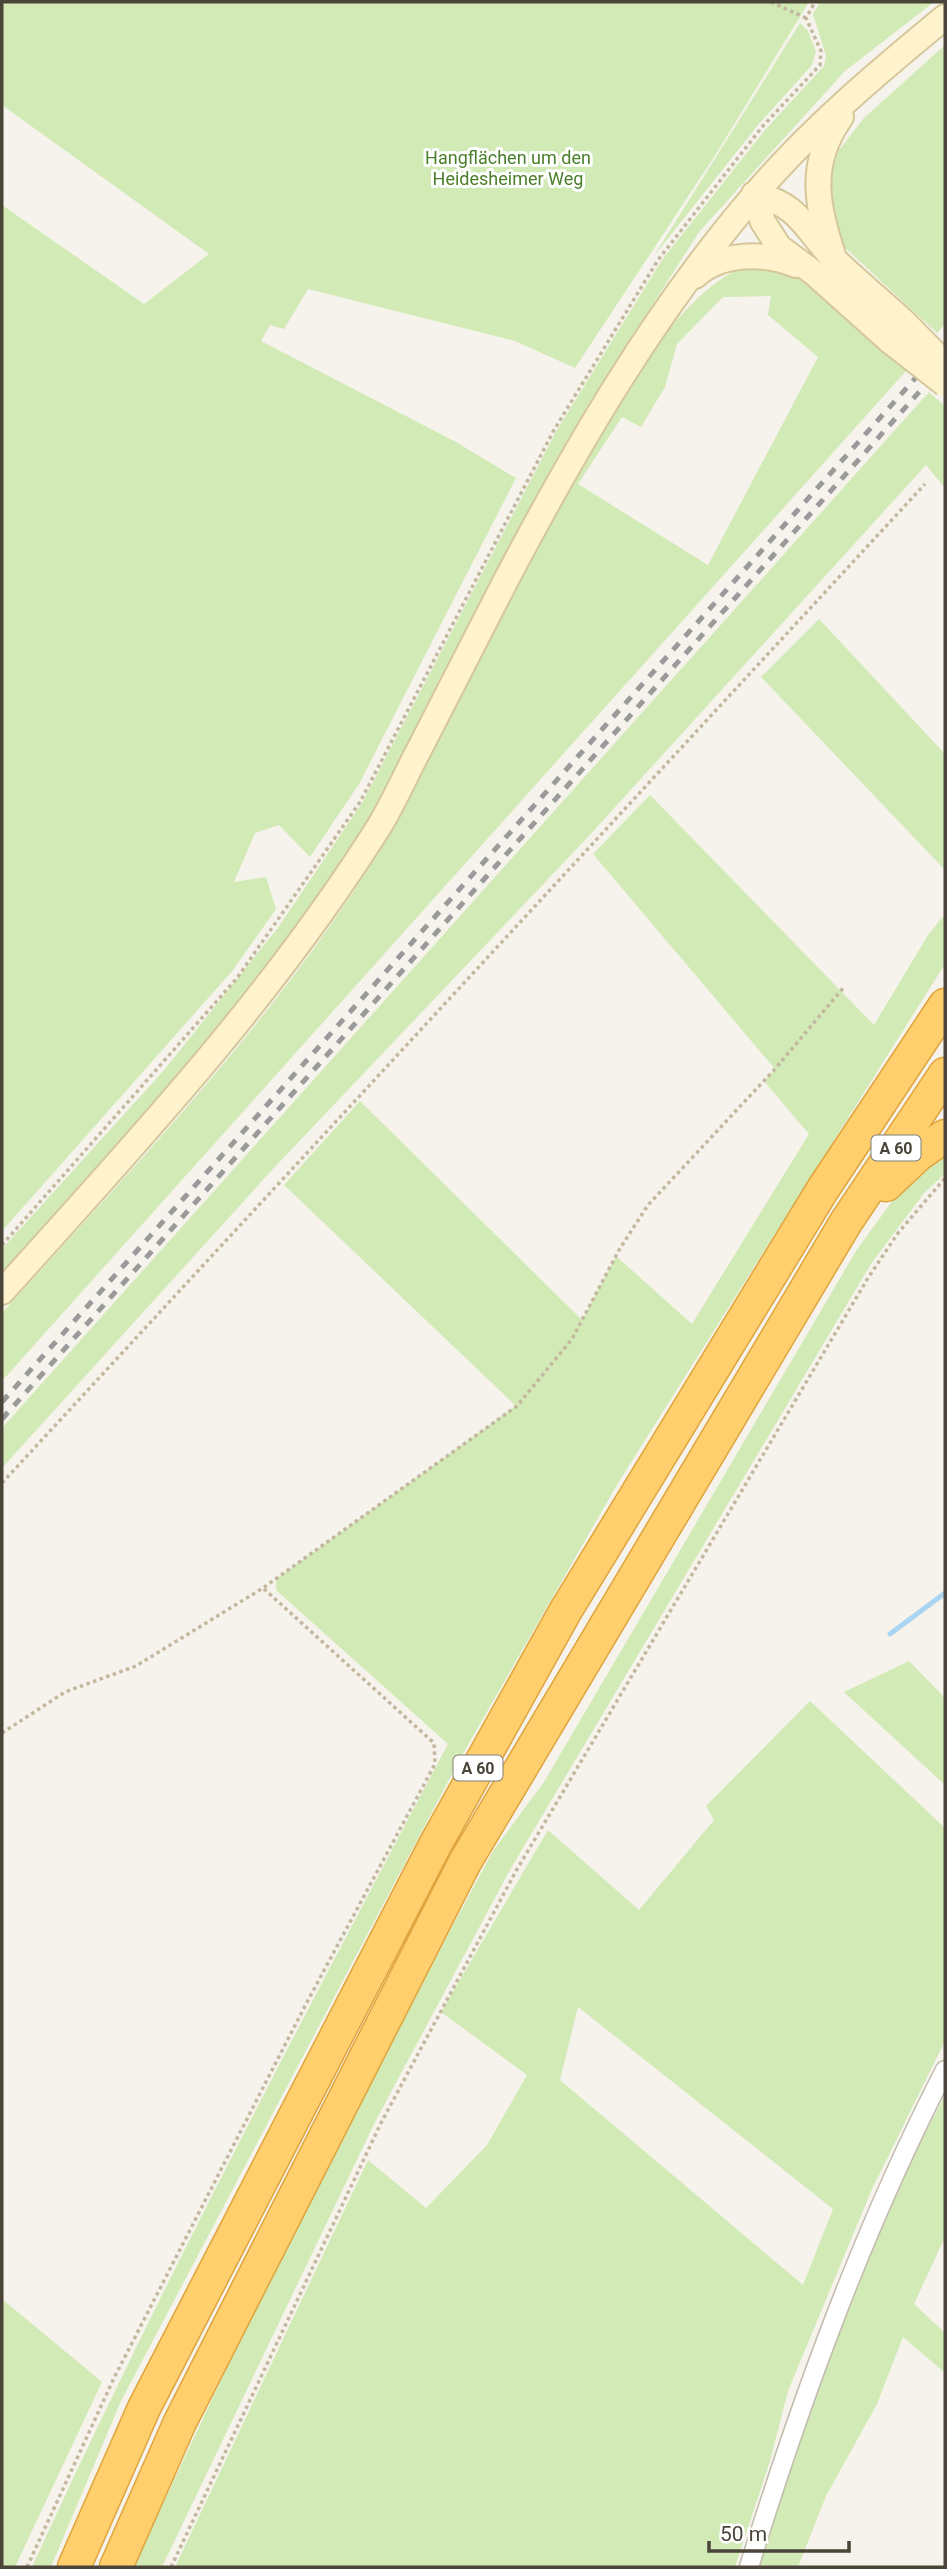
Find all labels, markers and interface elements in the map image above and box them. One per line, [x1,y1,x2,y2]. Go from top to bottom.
park label: Hangflächen um den Heidesheimer Weg [425,147,591,189]
road number: A 60 [872,1136,920,1160]
road number: A 60 [454,1756,503,1780]
scale bar [709,2510,849,2554]
text: 50 m [720,2522,767,2546]

